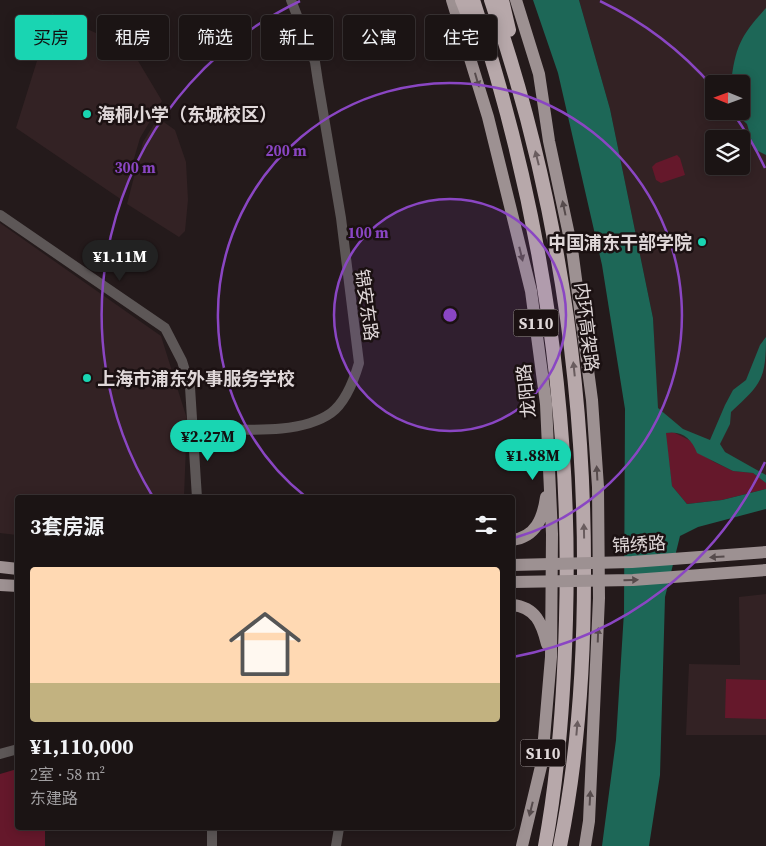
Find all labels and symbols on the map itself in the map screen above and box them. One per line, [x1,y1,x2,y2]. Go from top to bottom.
one-way arrow [474,72,482,87]
north arrow [705,75,750,120]
place label: 海桐小学（东城校区） [97,102,277,127]
marker: 海桐小学（东城校区） [81,108,93,120]
text: 200 m [265,140,307,161]
one-way arrow [533,150,541,165]
text: 300 m [114,157,156,178]
one-way arrow [559,199,567,215]
text: 100 m [347,222,389,243]
place label: 中国浦东干部学院 [548,230,692,255]
marker: 中国浦东干部学院 [696,236,708,248]
pin: ¥1.11M [79,240,161,282]
one-way arrow [517,247,525,262]
street label: 锦安东路 [350,268,384,342]
street label: 内环高架路 [569,281,605,373]
centre of rings [441,306,459,324]
road number: S110 [514,309,558,336]
one-way arrow [570,361,578,377]
street label: 龙阳路 [511,363,541,419]
place label: 上海市浦东外事服务学校 [97,366,295,391]
marker: 上海市浦东外事服务学校 [81,372,93,384]
pin: ¥2.27M [167,420,249,462]
pin: ¥1.88M [492,438,574,481]
one-way arrow [593,465,601,481]
one-way arrow [580,523,588,539]
street label: 锦绣路 [611,530,667,558]
one-way arrow [709,553,725,561]
one-way arrow [623,576,639,584]
one-way arrow [594,627,602,643]
one-way arrow [573,720,581,736]
road number: S110 [520,740,566,766]
one-way arrow [586,789,594,805]
one-way arrow [527,802,535,817]

